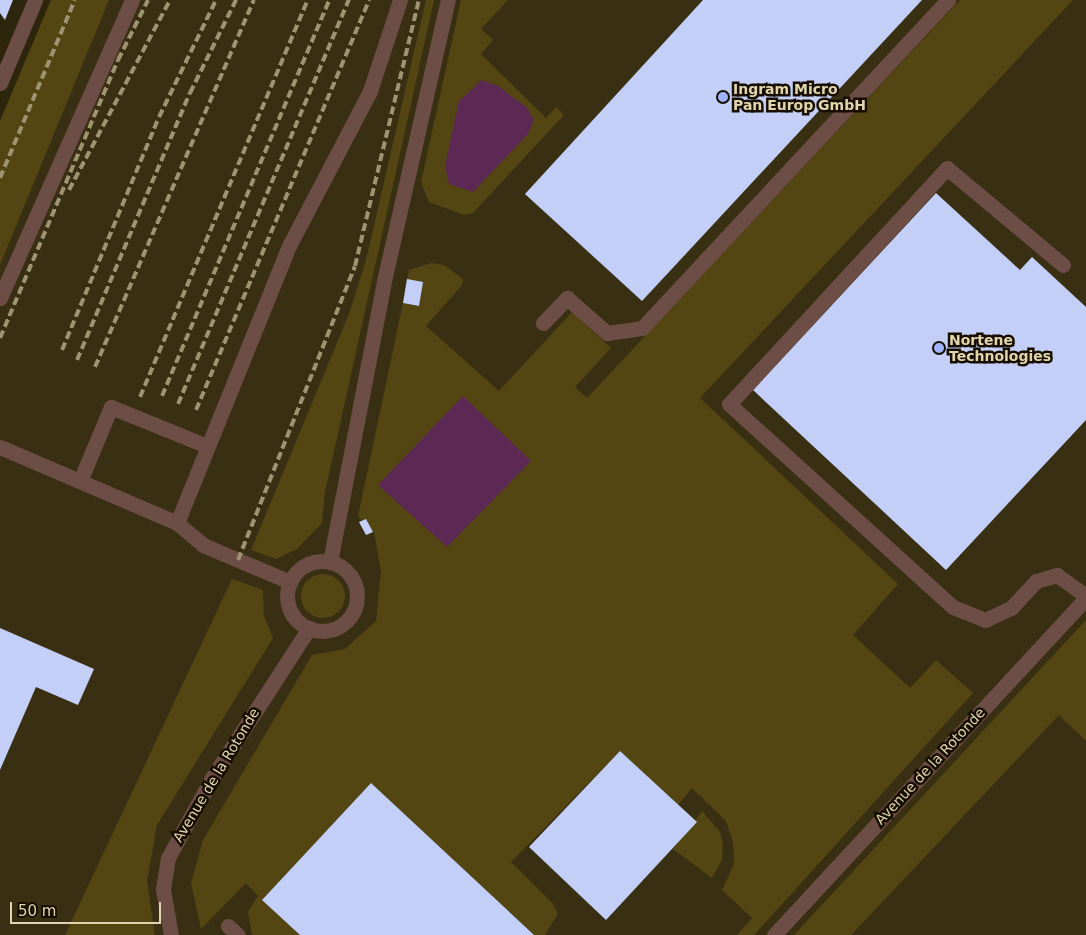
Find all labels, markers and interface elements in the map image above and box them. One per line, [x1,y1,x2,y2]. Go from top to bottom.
place label: Ingram Micro Pan Europ GmbH [733,81,866,114]
marker: Ingram Micro Pan Europ GmbH [717,91,729,103]
place label: Nortene Technologies [949,332,1051,364]
marker: Nortene Technologies [933,342,945,354]
street label: Avenue de la Rotonde [872,704,988,828]
street label: Avenue de la Rotonde [169,705,263,845]
scale bar [12,892,164,924]
text: 50 m [18,902,56,920]

